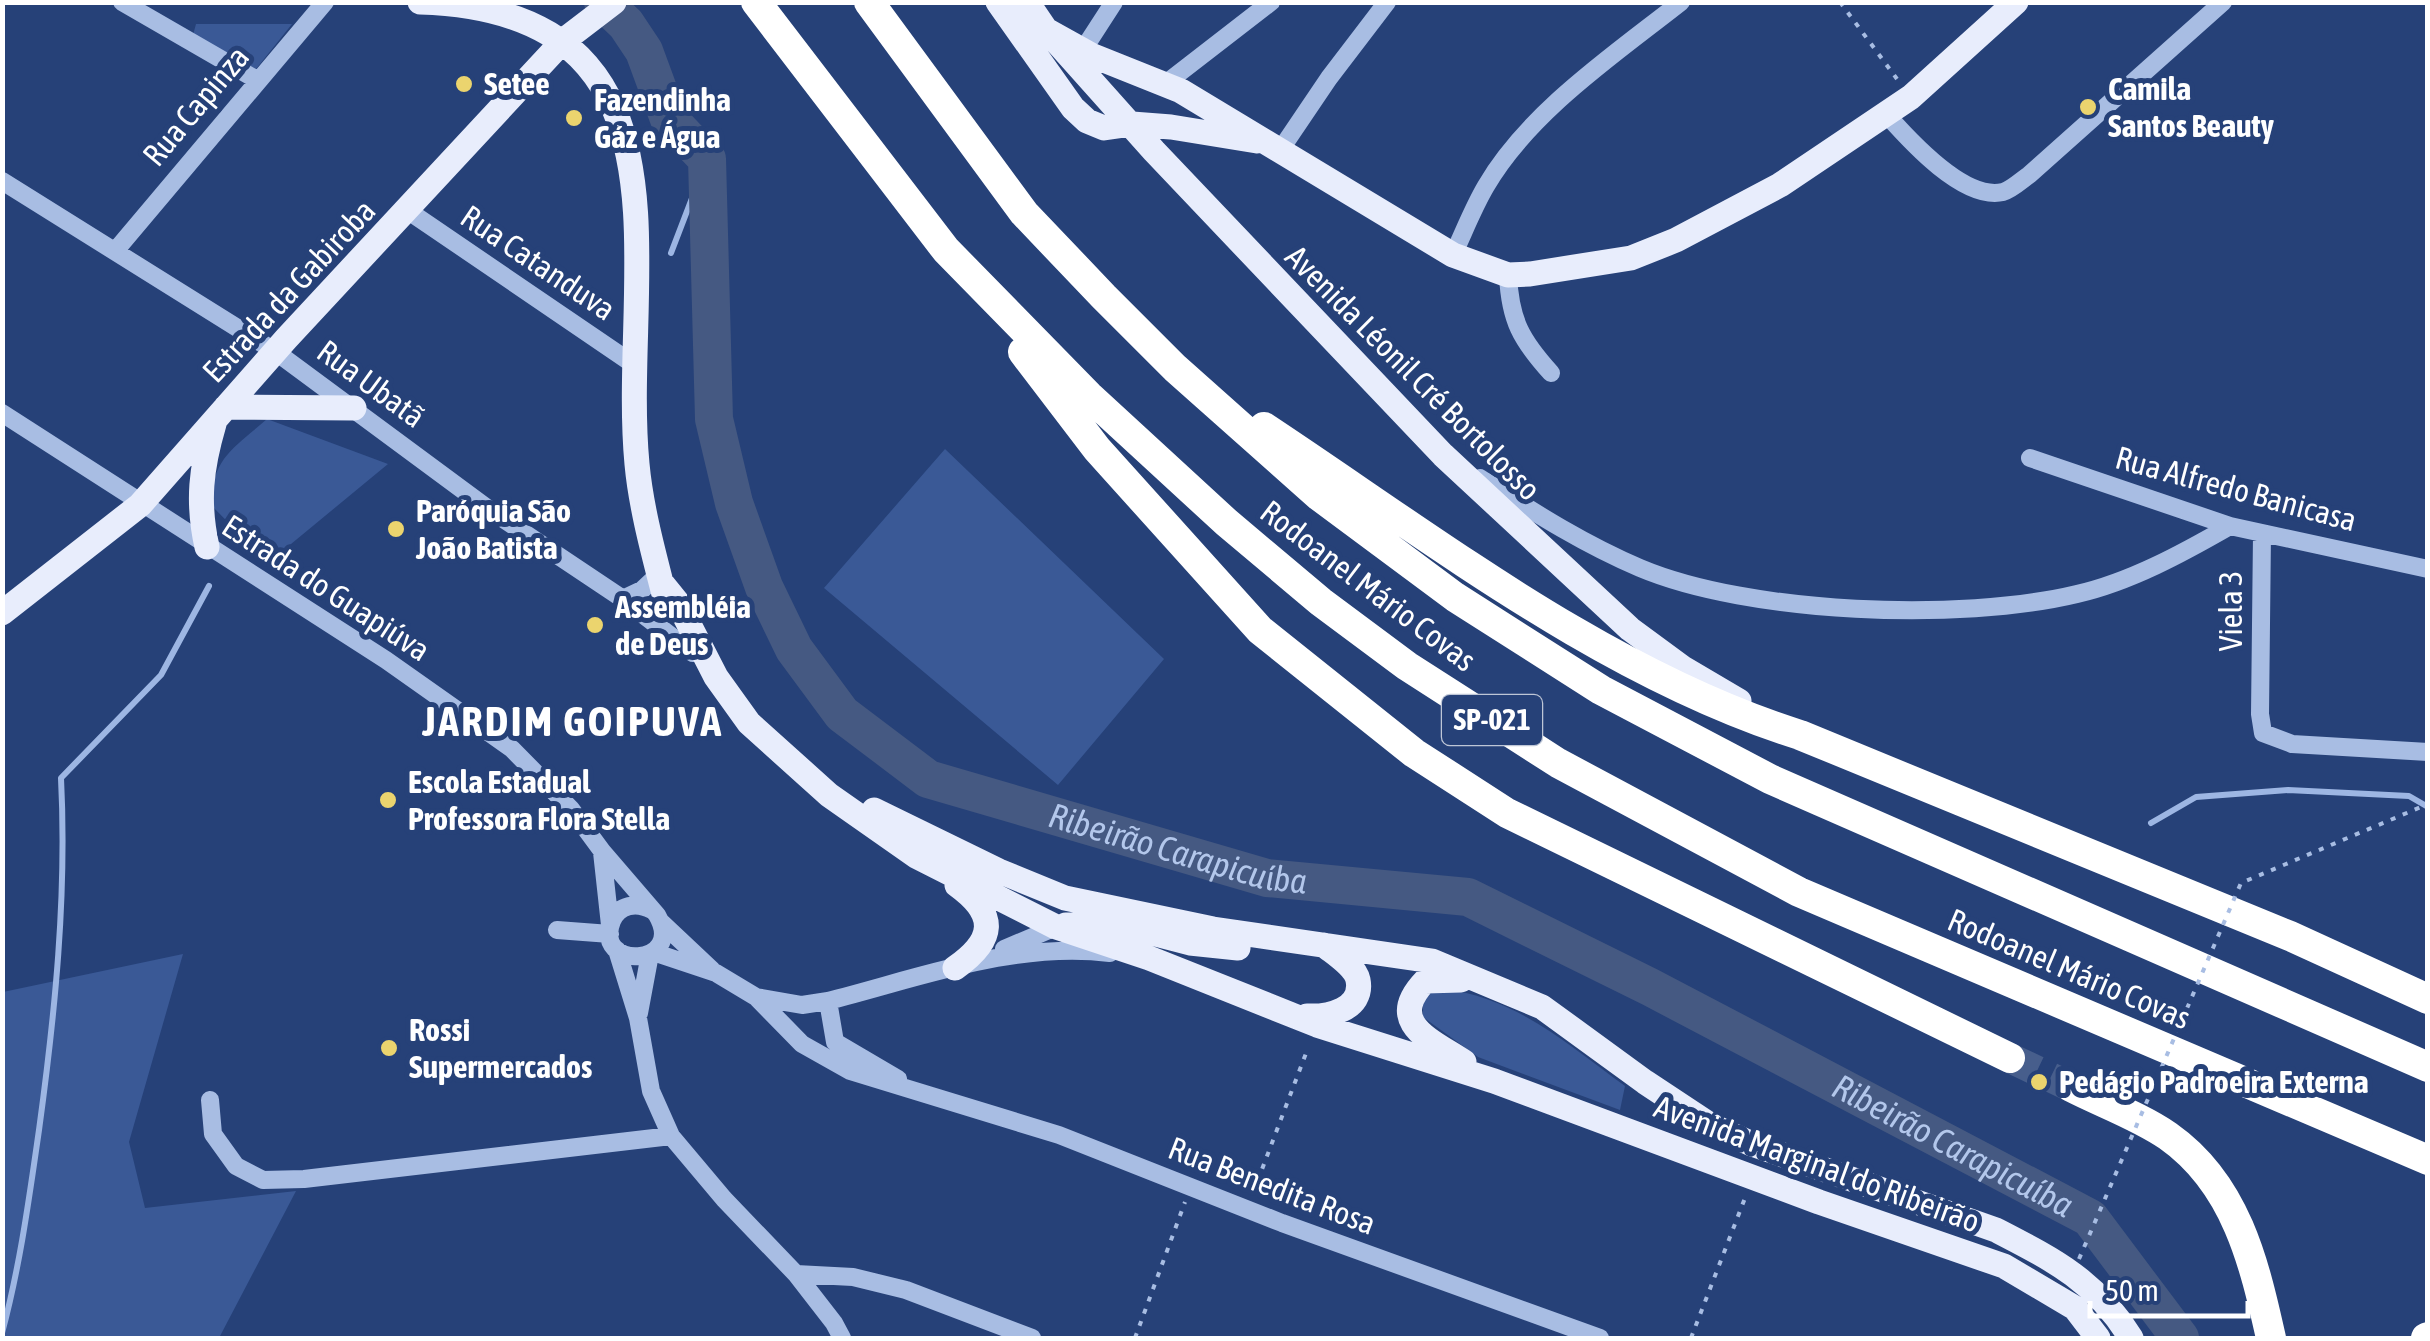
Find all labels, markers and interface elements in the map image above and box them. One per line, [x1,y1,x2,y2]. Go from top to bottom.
street label: Rua Capinza [135,38,256,173]
place label: Setee [484,65,550,102]
place label: Camila Santos Beauty [2108,70,2275,144]
marker: Setee [453,73,475,95]
place label: Fazendinha Gáz e Água [594,81,731,155]
marker: Camila Santos Beauty [2077,96,2099,118]
marker: Fazendinha Gáz e Água [563,107,585,129]
street label: Estrada da Gabiroba [195,192,383,389]
street label: Rua Catanduva [454,197,622,328]
street label: Avenida Léonil Cré Bortolosso [1278,238,1548,508]
street label: Rua Ubatã [310,332,432,435]
street label: Rua Alfredo Banicasa [2112,439,2361,538]
place label: Paróquia São João Batista [415,492,571,566]
street label: Rodoanel Mário Covas [1253,493,1483,679]
street label: Estrada do Guapiúva [216,507,437,668]
marker: Paróquia São João Batista [385,518,407,540]
street label: Viela 3 [2212,571,2249,651]
place label: Assembléia de Deus [614,588,751,662]
marker: Assembléia de Deus [584,614,606,636]
road number: SP-021 [1442,695,1542,745]
district label: JARDIM GOIPUVA [421,697,724,745]
place label: Escola Estadual Professora Flora Stella [408,763,670,837]
marker: Escola Estadual Professora Flora Stella [377,789,399,811]
water label: Ribeirão Carapicuíba [1045,794,1309,901]
street label: Rodoanel Mário Covas [1942,901,2196,1036]
place label: Rossi Supermercados [409,1011,592,1085]
marker: Rossi Supermercados [378,1037,400,1059]
place label: Pedágio Padroeira Externa [2059,1063,2369,1100]
water label: Ribeirão Carapicuíba [1826,1066,2080,1225]
marker: Pedágio Padroeira Externa [2028,1071,2050,1093]
street label: Avenida Marginal do Ribeirão [1650,1087,1985,1240]
street label: Rua Benedita Rosa [1164,1129,1381,1242]
scale bar [2090,1256,2248,1318]
text: 50 m [2105,1273,2159,1307]

